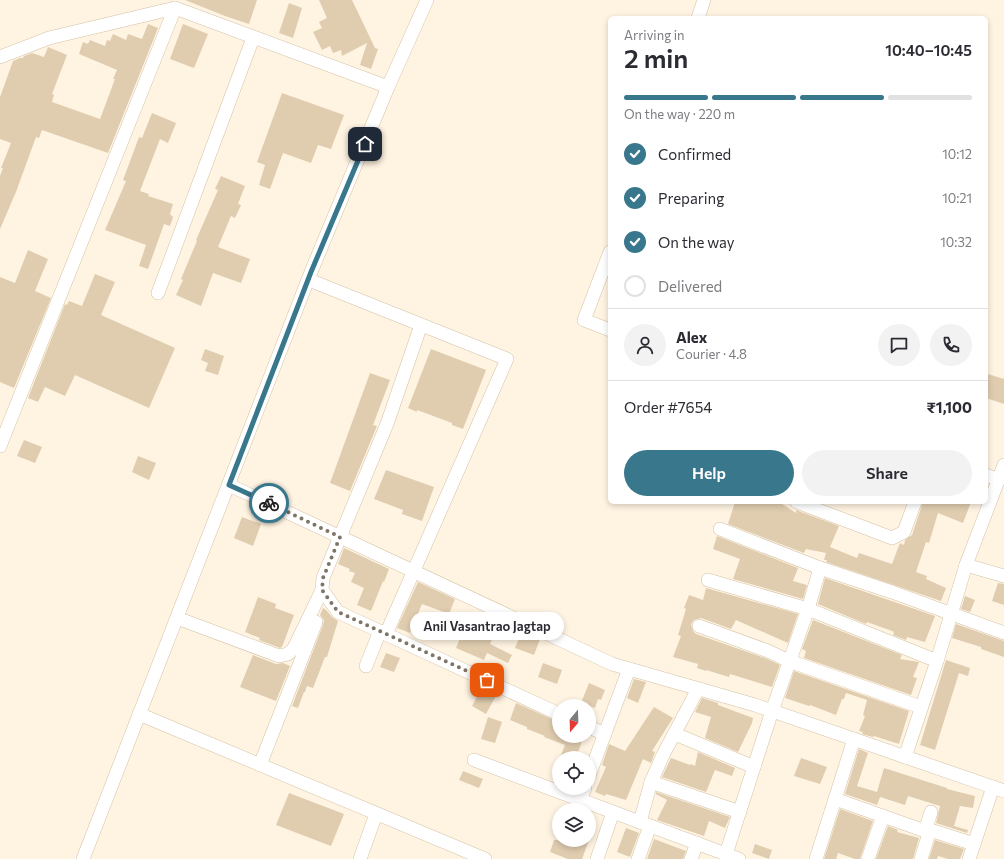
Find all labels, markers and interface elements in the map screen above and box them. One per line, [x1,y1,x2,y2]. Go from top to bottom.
text: Arriving in [624,27,684,43]
text: 10:40–10:45 [885,41,972,59]
text: 2 min [624,42,688,73]
text: On the way · 220 m [624,106,735,122]
pin [348,127,382,161]
icon: home [354,133,376,155]
icon: check [624,143,646,165]
text: Confirmed [658,145,731,163]
text: 10:12 [942,146,972,162]
icon: check [624,187,646,209]
text: Preparing [658,189,724,207]
text: 10:21 [942,190,972,206]
icon: check [624,231,646,253]
text: On the way [658,233,735,251]
text: 10:32 [940,234,972,250]
text: Delivered [658,277,722,295]
button: person [624,324,666,366]
button: chat [878,324,920,366]
button: phone [930,324,972,366]
text: Alex [676,328,707,346]
text: Courier · 4.8 [676,346,747,362]
text: Order #7654 [624,398,712,416]
text: ₹1,100 [927,398,972,416]
button: Help [624,450,794,496]
button: Share [802,450,972,496]
courier [249,483,289,523]
icon: bike [258,492,280,514]
callout: Anil Vasantrao Jagtap [410,612,564,640]
text: Anil Vasantrao Jagtap [423,618,551,634]
pin [470,663,504,697]
icon: bag [476,669,498,691]
north arrow [552,699,596,743]
map controls [552,699,596,847]
button: locate [552,751,596,795]
button: layers [552,803,596,847]

